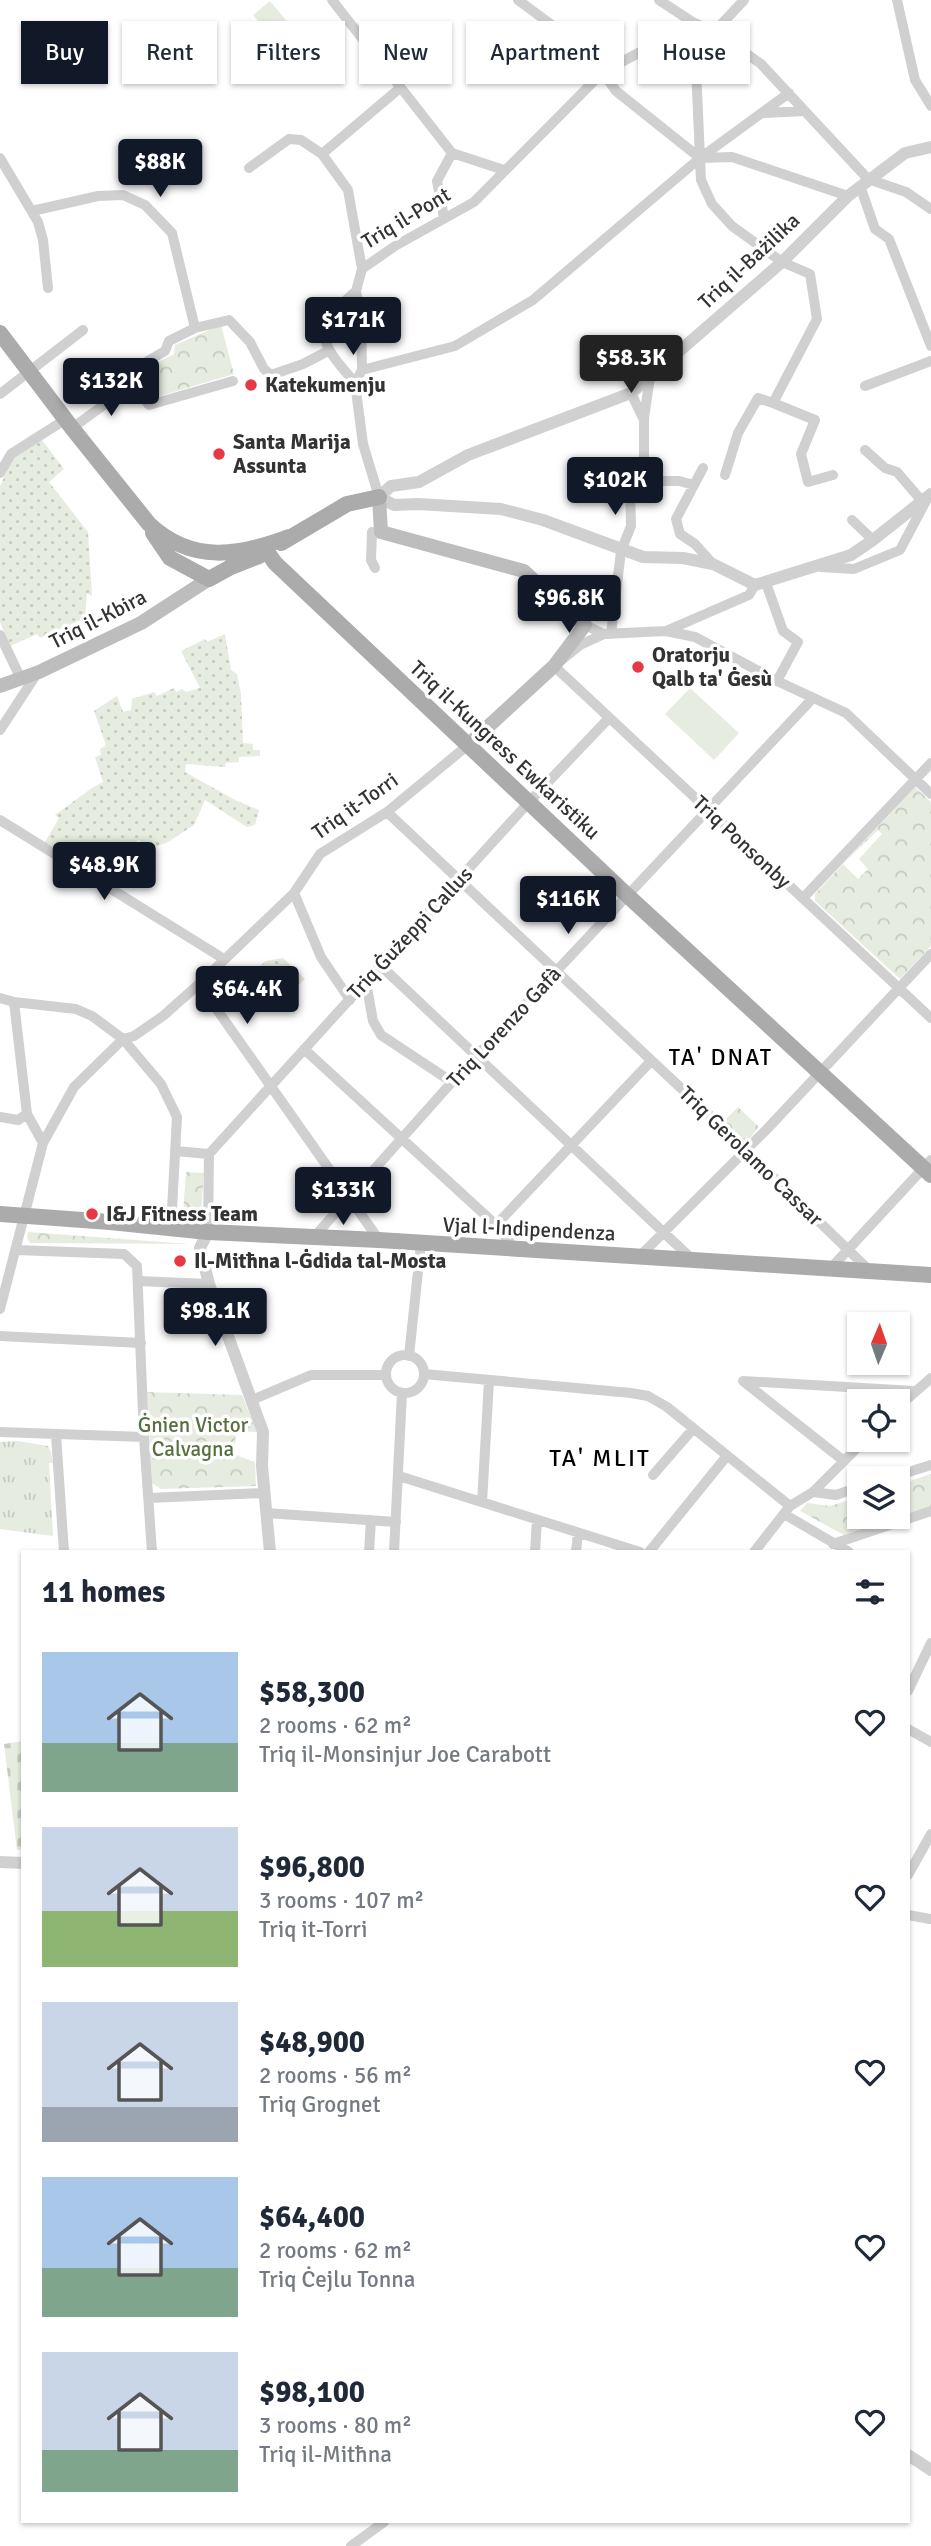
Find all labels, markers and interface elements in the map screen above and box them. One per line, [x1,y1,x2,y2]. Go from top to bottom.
chip: Buy [21,21,108,84]
chip: Rent [122,21,217,84]
chip: Filters [231,21,345,84]
chip: New [359,21,452,84]
chip: Apartment [466,21,624,84]
chip: House [638,21,750,84]
pin: $88K [119,140,201,199]
text: $88K [134,147,186,176]
street label: Triq il-Pont [357,181,455,255]
street label: Triq il-Bażilika [693,207,805,315]
pin: $171K [304,298,402,357]
text: $171K [321,305,385,334]
pin: $58.3K [574,336,688,395]
text: $58.3K [596,343,666,372]
pin: $132K [62,358,160,418]
text: $132K [79,366,143,395]
place label: Katekumenju [265,372,386,398]
marker: Katekumenju [243,377,259,393]
place label: Santa Marija Assunta [233,429,351,479]
marker: Santa Marija Assunta [211,446,227,462]
pin: $102K [566,458,664,517]
text: $102K [583,465,647,494]
pin: $96.8K [512,576,626,635]
text: $96.8K [534,583,604,612]
street label: Triq il-Kbira [45,584,151,654]
place label: Oratorju Qalb ta' Ġesù [652,642,772,692]
street label: Triq il-Kungress Ewkaristiku [405,655,605,845]
marker: Oratorju Qalb ta' Ġesù [630,659,646,675]
street label: Triq it-Torri [307,767,403,845]
street label: Triq Ponsonby [687,790,797,894]
pin: $48.9K [47,842,161,902]
text: $48.9K [69,850,139,879]
street label: Triq Ġużeppi Callus [342,861,478,1005]
pin: $116K [519,876,617,936]
text: $116K [536,884,600,913]
street label: Triq Lorenzo Gafà [441,961,567,1093]
pin: $64.4K [190,967,304,1026]
text: $64.4K [212,974,282,1003]
district label: TA' DNAT [669,1043,773,1072]
street label: Triq Gerolamo Cassar [674,1081,829,1232]
pin: $133K [294,1168,392,1227]
text: $133K [311,1175,375,1204]
place label: I&J Fitness Team [106,1201,258,1227]
marker: I&J Fitness Team [84,1206,100,1222]
street label: Vjal l-Indipendenza [442,1211,616,1247]
place label: Il-Mitħna l-Ġdida tal-Mosta [194,1248,447,1274]
marker: Il-Mitħna l-Ġdida tal-Mosta [172,1253,188,1269]
pin: $98.1K [158,1288,272,1348]
text: $98.1K [180,1296,250,1325]
north arrow [847,1312,910,1376]
map controls [847,1312,910,1529]
button: locate [847,1389,910,1452]
park label: Ġnien Victor Calvagna [138,1412,249,1462]
district label: TA' MLIT [549,1443,651,1473]
button: layers [847,1466,910,1529]
icon: filters [851,1573,889,1611]
text: 11 homes [42,1574,165,1611]
text: $58,300 [259,1674,365,1711]
icon: home [98,1680,182,1764]
icon: heart [851,1703,889,1741]
text: 2 rooms · 62 m² [259,1711,412,1740]
text: Triq il-Monsinjur Joe Carabott [259,1740,551,1769]
text: $96,800 [259,1849,365,1886]
icon: home [98,1855,182,1939]
icon: heart [851,1878,889,1916]
text: 3 rooms · 107 m² [259,1886,424,1915]
text: Triq it-Torri [259,1915,367,1944]
text: $48,900 [259,2024,365,2061]
icon: home [98,2030,182,2114]
icon: heart [851,2053,889,2091]
text: 2 rooms · 56 m² [259,2061,412,2090]
text: Triq Grognet [259,2090,381,2119]
text: $64,400 [259,2199,365,2236]
icon: home [98,2205,182,2289]
icon: heart [851,2228,889,2266]
text: 2 rooms · 62 m² [259,2236,412,2265]
text: Triq Ċejlu Tonna [259,2265,415,2294]
text: $98,100 [259,2374,365,2411]
icon: home [98,2380,182,2464]
icon: heart [851,2403,889,2441]
text: 3 rooms · 80 m² [259,2411,412,2440]
text: Triq il-Mitħna [259,2440,392,2469]

